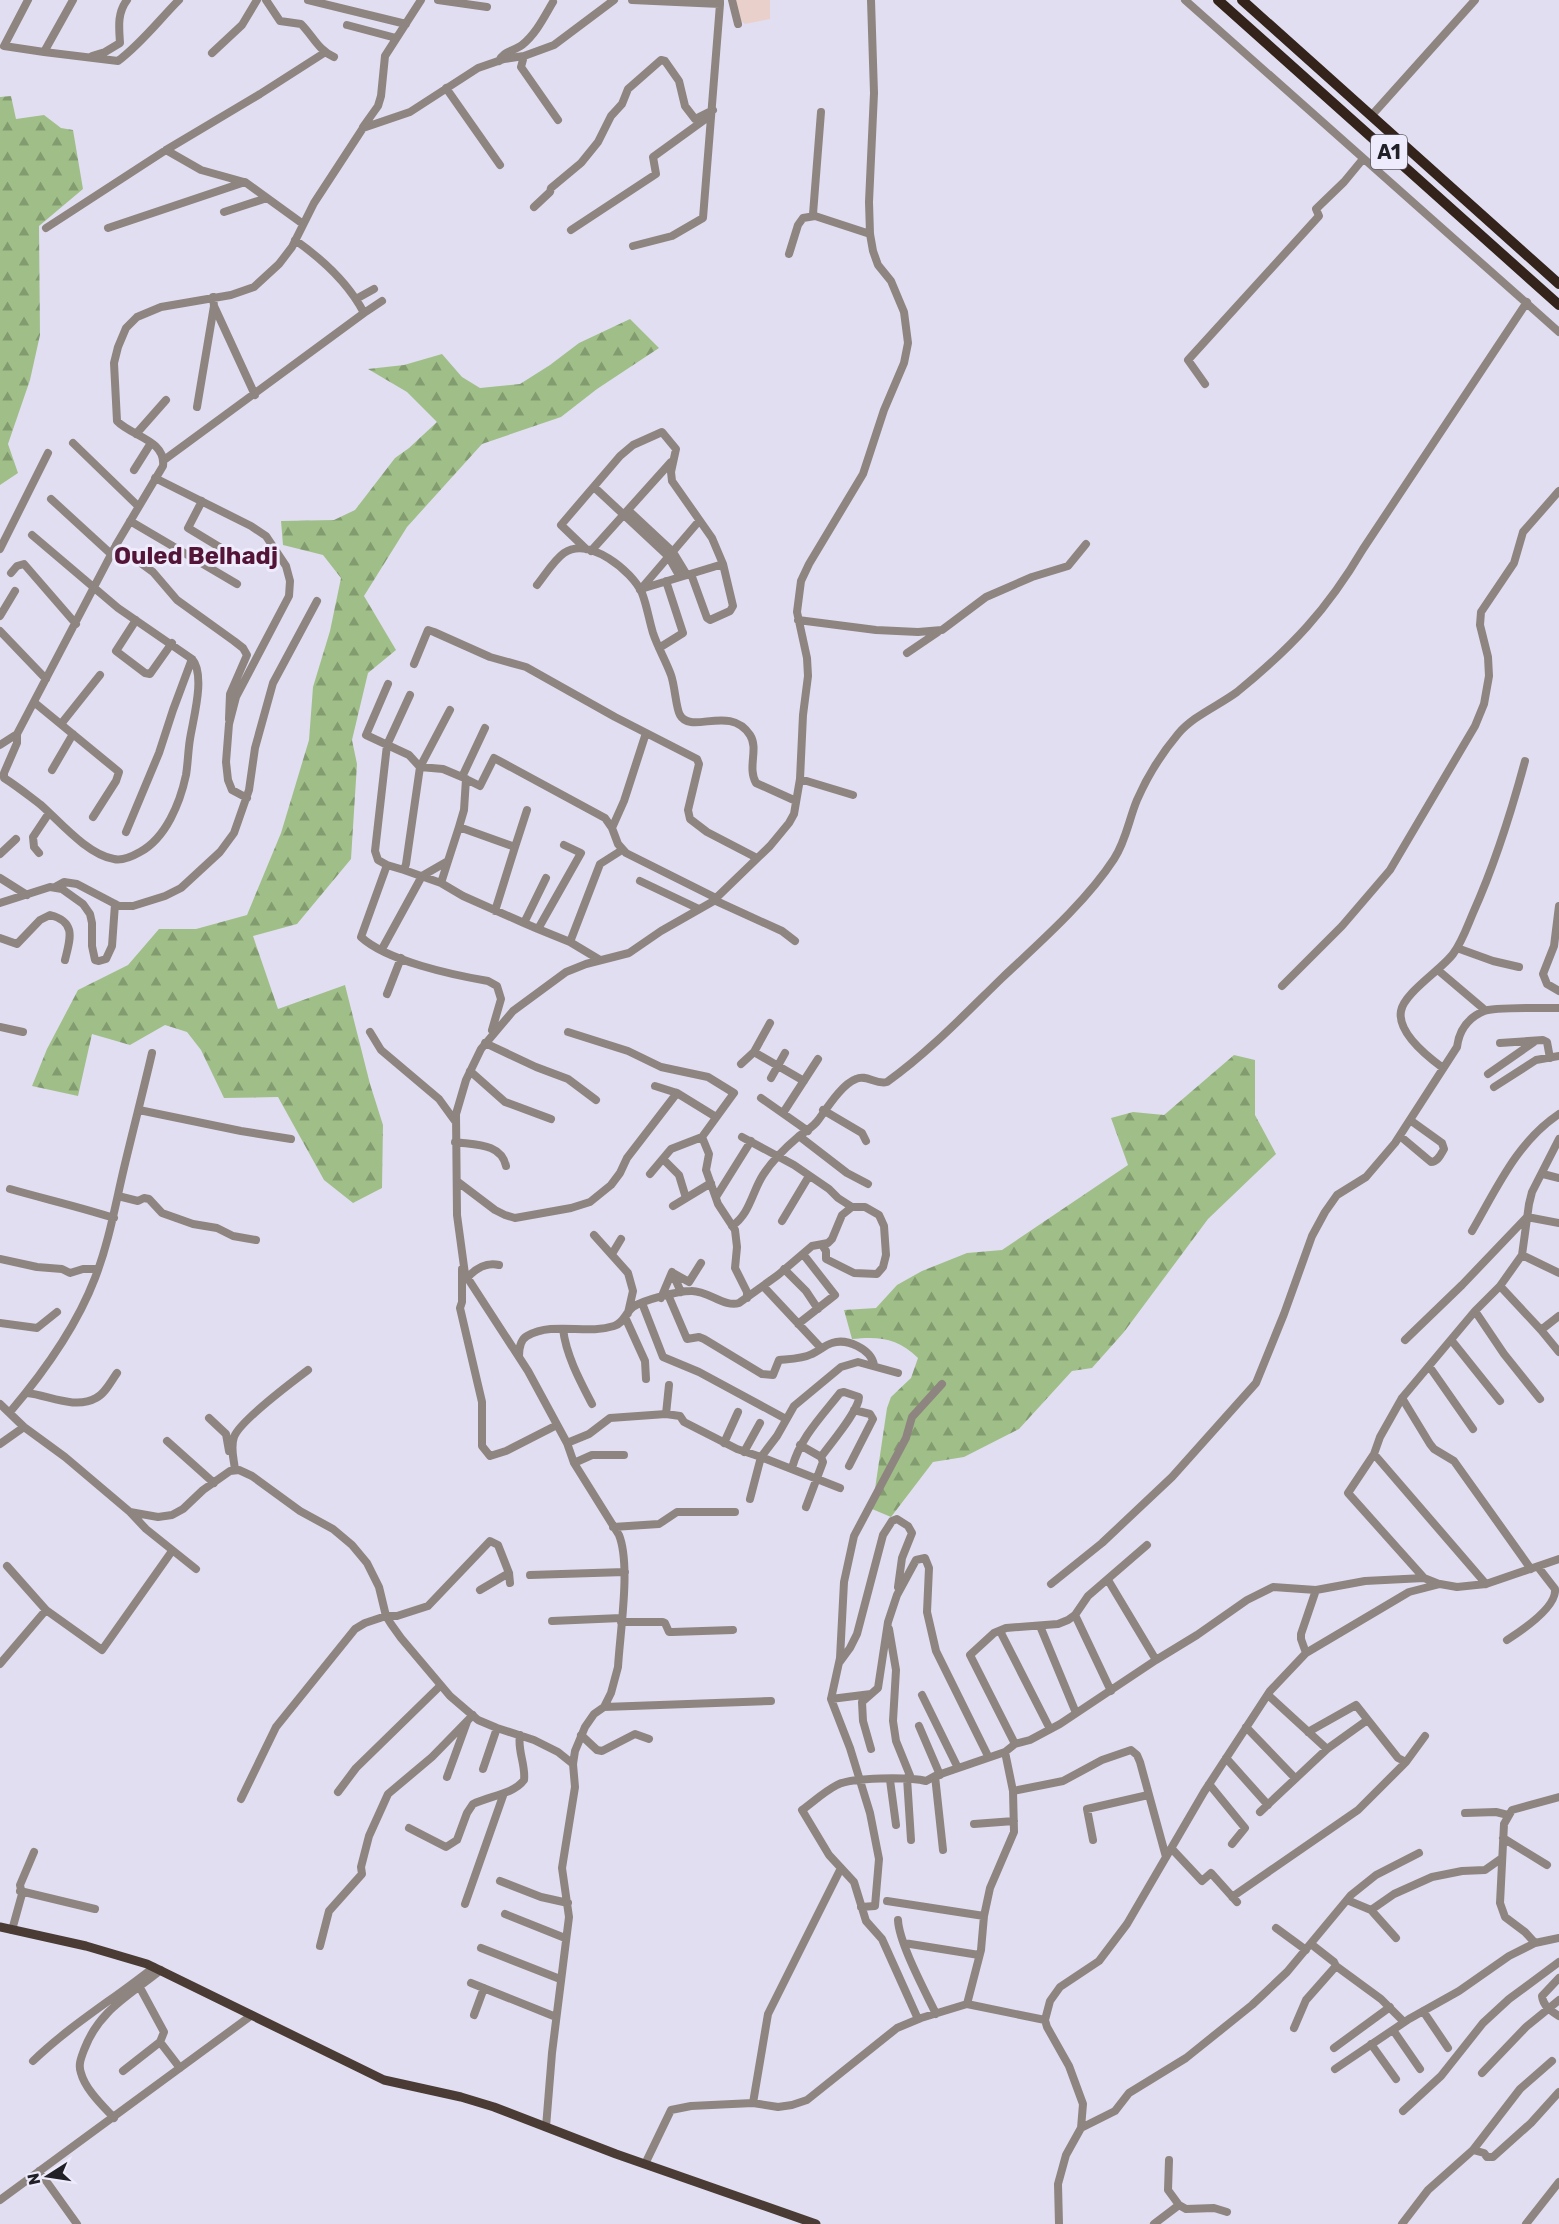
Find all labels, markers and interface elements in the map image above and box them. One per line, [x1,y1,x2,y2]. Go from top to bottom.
road number: A1 [1371,135,1407,169]
district label: Ouled Belhadj [114,542,278,570]
north arrow [18,2146,78,2206]
text: N [23,2171,44,2187]

